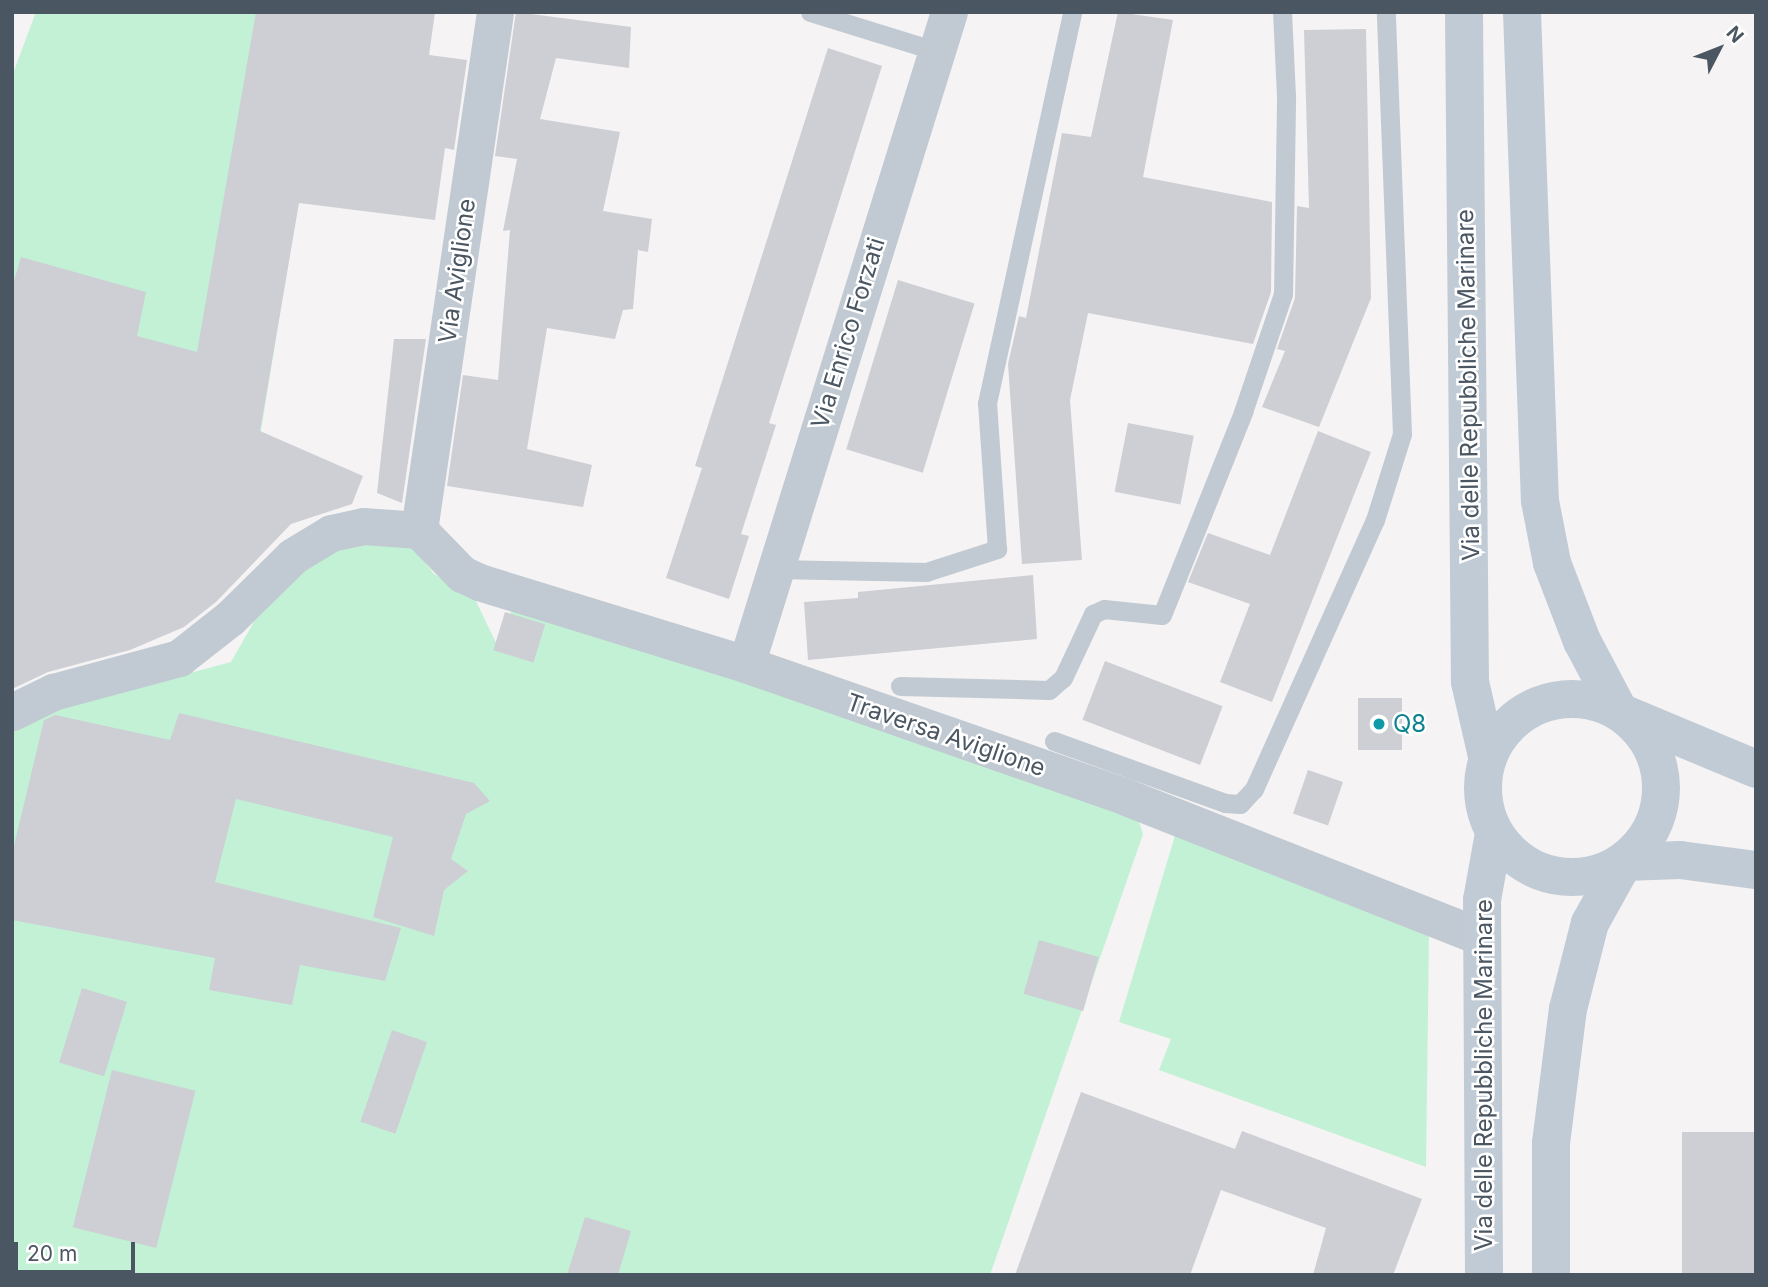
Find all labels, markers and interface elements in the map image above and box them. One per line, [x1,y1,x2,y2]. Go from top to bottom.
north arrow [1684,14,1754,84]
text: N [1722,22,1748,48]
street label: Via Aviglione [433,197,481,345]
street label: Via delle Repubbliche Marinare [1451,209,1485,561]
street label: Via Enrico Forzati [805,234,891,432]
street label: Traversa Aviglione [843,687,1049,783]
place label: Q8 [1393,710,1426,738]
marker: Q8 [1371,716,1387,732]
street label: Via delle Repubbliche Marinare [1470,899,1498,1251]
scale bar [18,1228,138,1272]
text: 20 m [27,1241,77,1266]

